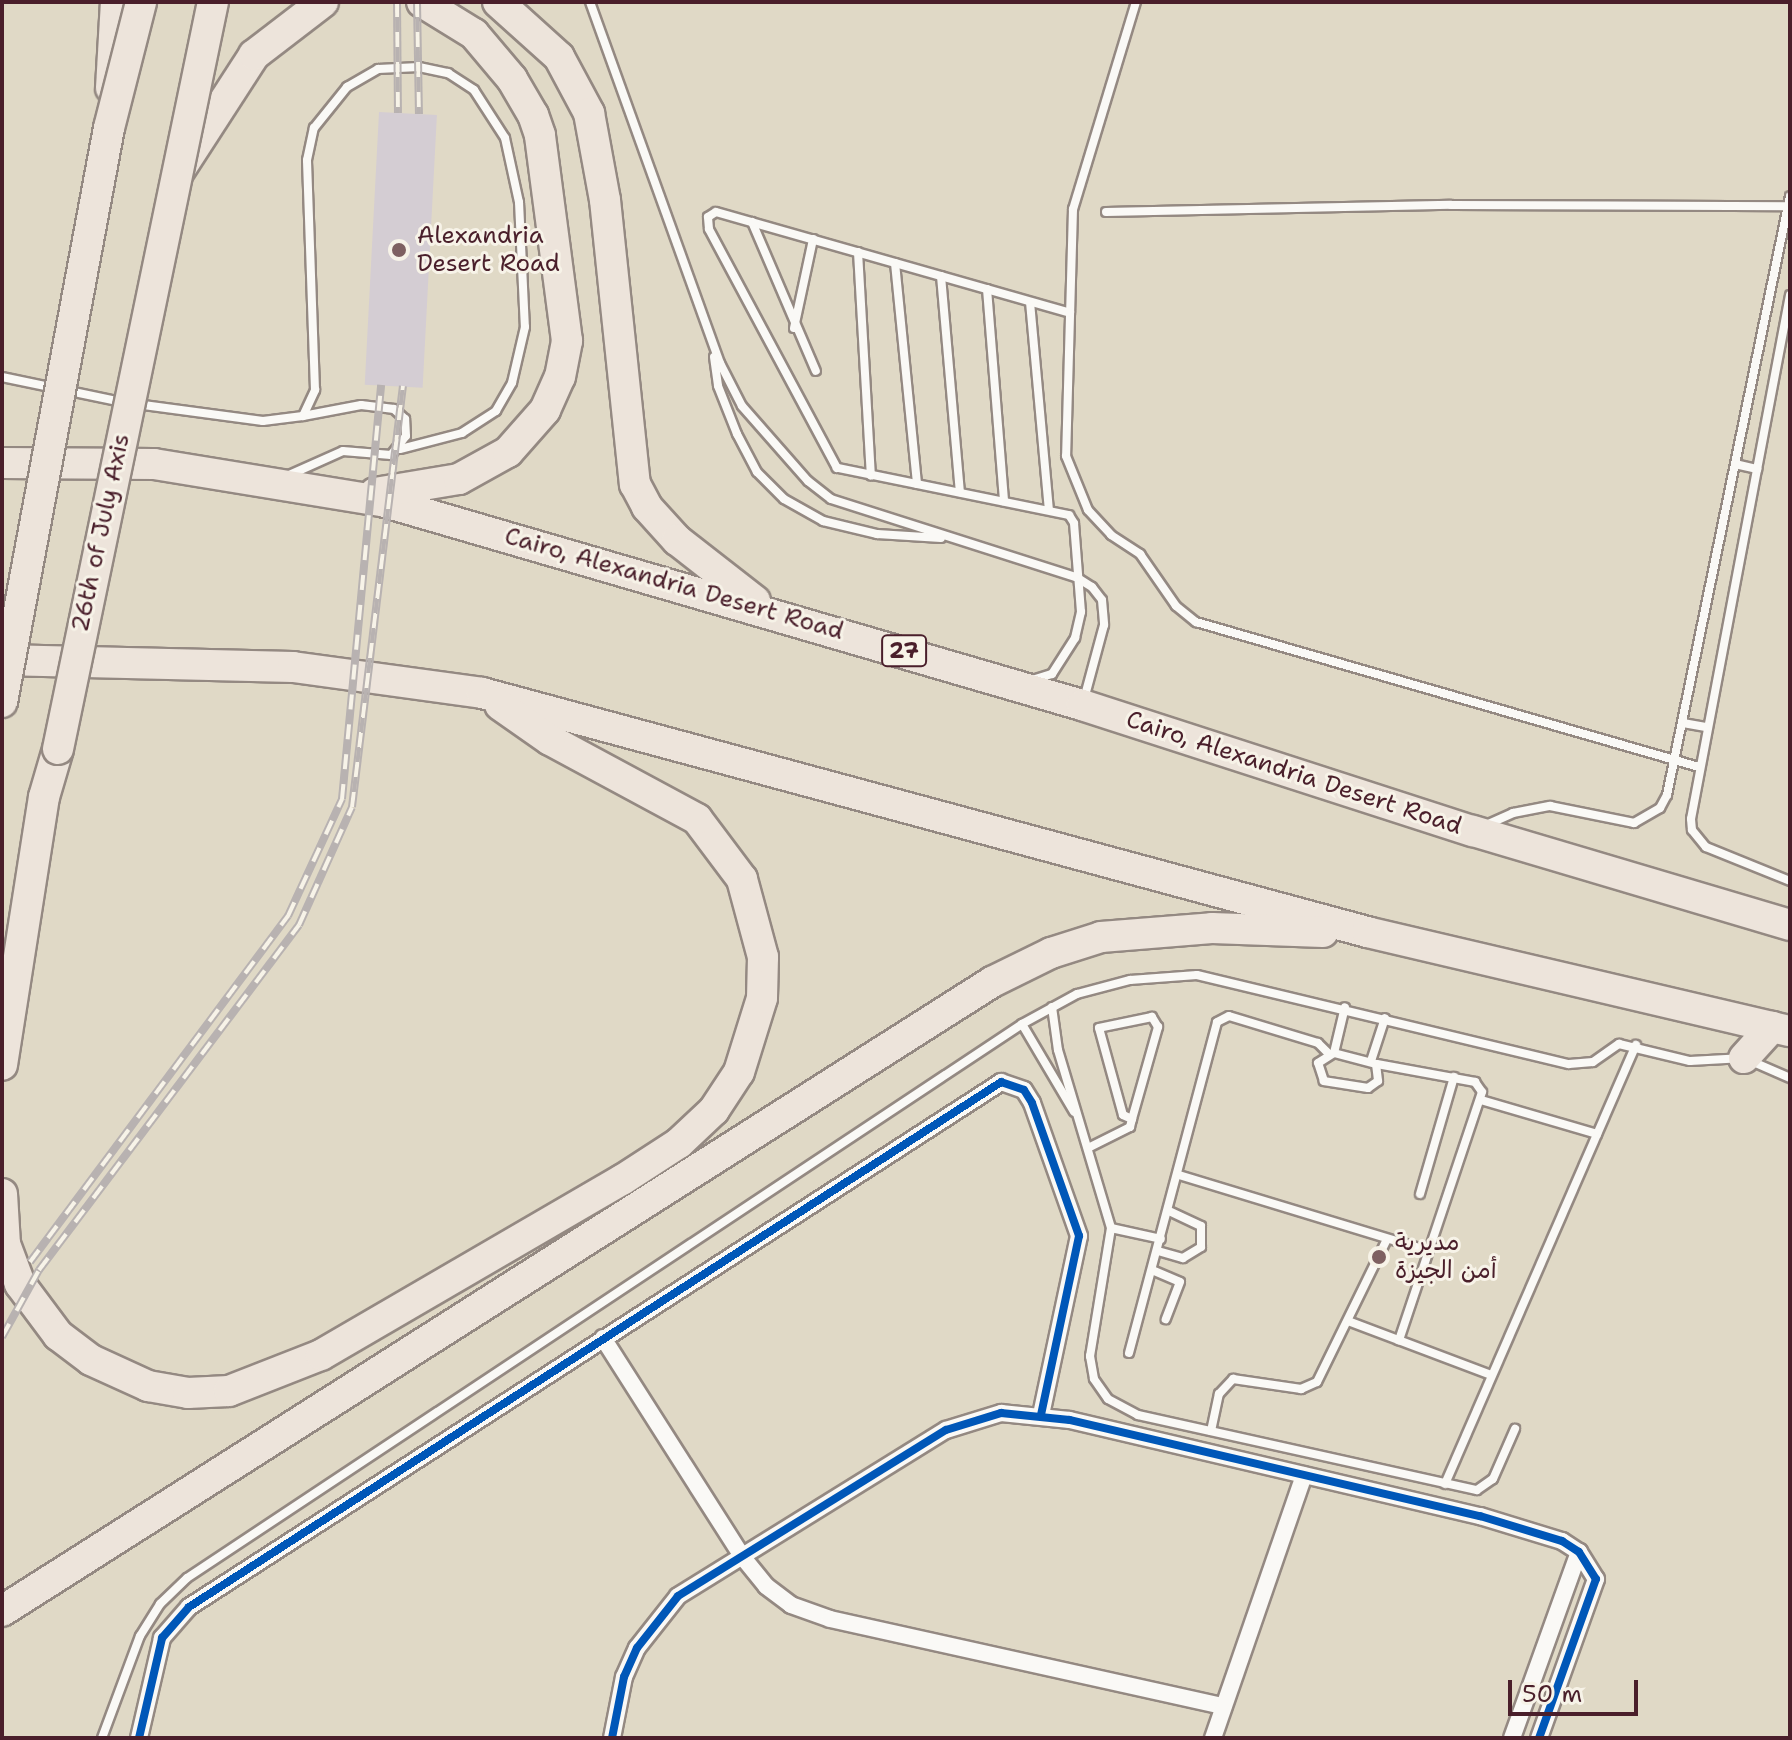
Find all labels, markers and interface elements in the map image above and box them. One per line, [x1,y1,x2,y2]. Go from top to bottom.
place label: Alexandria Desert Road [417,222,560,278]
marker: Alexandria Desert Road [388,239,410,261]
street label: 26th of July Axis [66,431,136,635]
street label: Cairo, Alexandria Desert Road [501,522,847,646]
road number: 27 [880,633,928,669]
street label: Cairo, Alexandria Desert Road [1123,705,1465,841]
place label: مديرية أمن الجيزة [1395,1229,1497,1285]
marker: مديرية أمن الجيزة [1370,1248,1388,1266]
scale bar [1512,1664,1642,1714]
text: 50 m [1522,1678,1582,1710]

